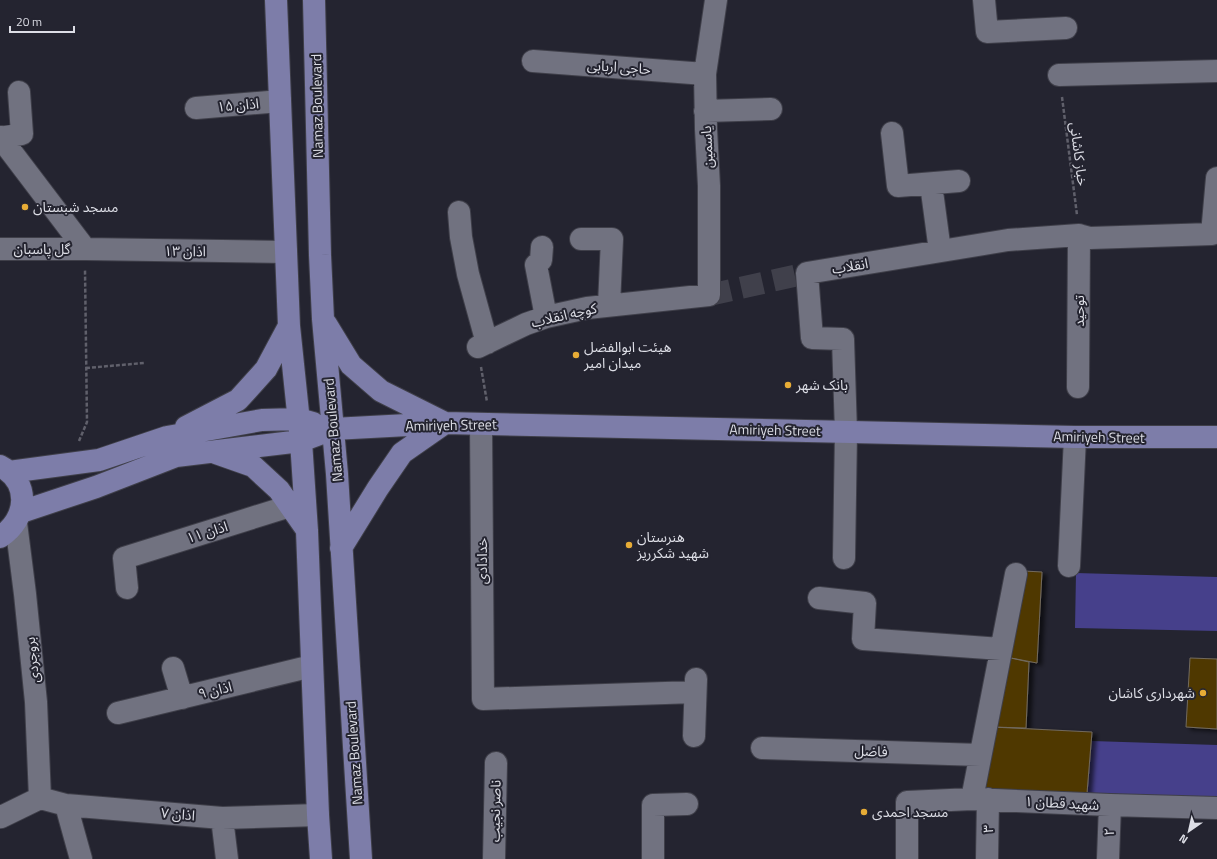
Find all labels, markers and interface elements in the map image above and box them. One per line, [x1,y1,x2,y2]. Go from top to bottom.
scale bar [10,8,74,34]
text: 20 m [16,12,42,31]
street label: Namaz Boulevard [305,54,328,158]
street label: حاجی اربابی [586,54,652,79]
street label: اذان ۱۵ [216,92,260,117]
street label: خباز کاشانی [1065,121,1094,187]
street label: یاسمین [695,125,718,169]
place label: مسجد شبستان [33,196,118,217]
marker: مسجد شبستان [20,202,30,212]
street label: گل پاسبان [14,238,71,259]
street label: اذان ۱۳ [164,240,206,261]
street label: انقلاب [830,252,870,279]
street label: توحید [1068,295,1089,327]
street label: کوچه انقلاب [529,297,599,332]
place label: هیئت ابوالفضل میدان امیر [583,336,672,373]
marker: هیئت ابوالفضل میدان امیر [571,350,581,360]
place label: بانک شهر [795,374,848,395]
street label: Namaz Boulevard [318,377,347,483]
marker: بانک شهر [783,380,793,390]
street label: Amiriyeh Street [405,413,497,436]
street label: Amiriyeh Street [729,418,821,441]
street label: Amiriyeh Street [1053,425,1145,448]
street label: اذان ۱۱ [184,515,230,548]
place label: هنرستان شهید شکرریز [636,526,709,563]
street label: خدادادی [471,538,492,584]
marker: هنرستان شهید شکرریز [624,540,634,550]
street label: بروجردی [19,636,44,684]
street label: اذان ۹ [196,675,234,704]
place label: شهرداری کاشان [1108,682,1195,703]
marker: شهرداری کاشان [1198,688,1208,698]
street label: Namaz Boulevard [339,700,368,806]
street label: فاضل [854,739,888,762]
street label: ناصر نجیب [483,779,506,842]
street label: شهید قطان ۱ [1024,790,1100,815]
place label: مسجد احمدی [872,801,948,822]
street label: اذان ۷ [160,802,196,825]
marker: مسجد احمدی [859,807,869,817]
north arrow [1169,811,1209,851]
street label: ۳ [977,825,998,833]
street label: ۲ [1098,828,1119,836]
text: N [1176,831,1191,848]

